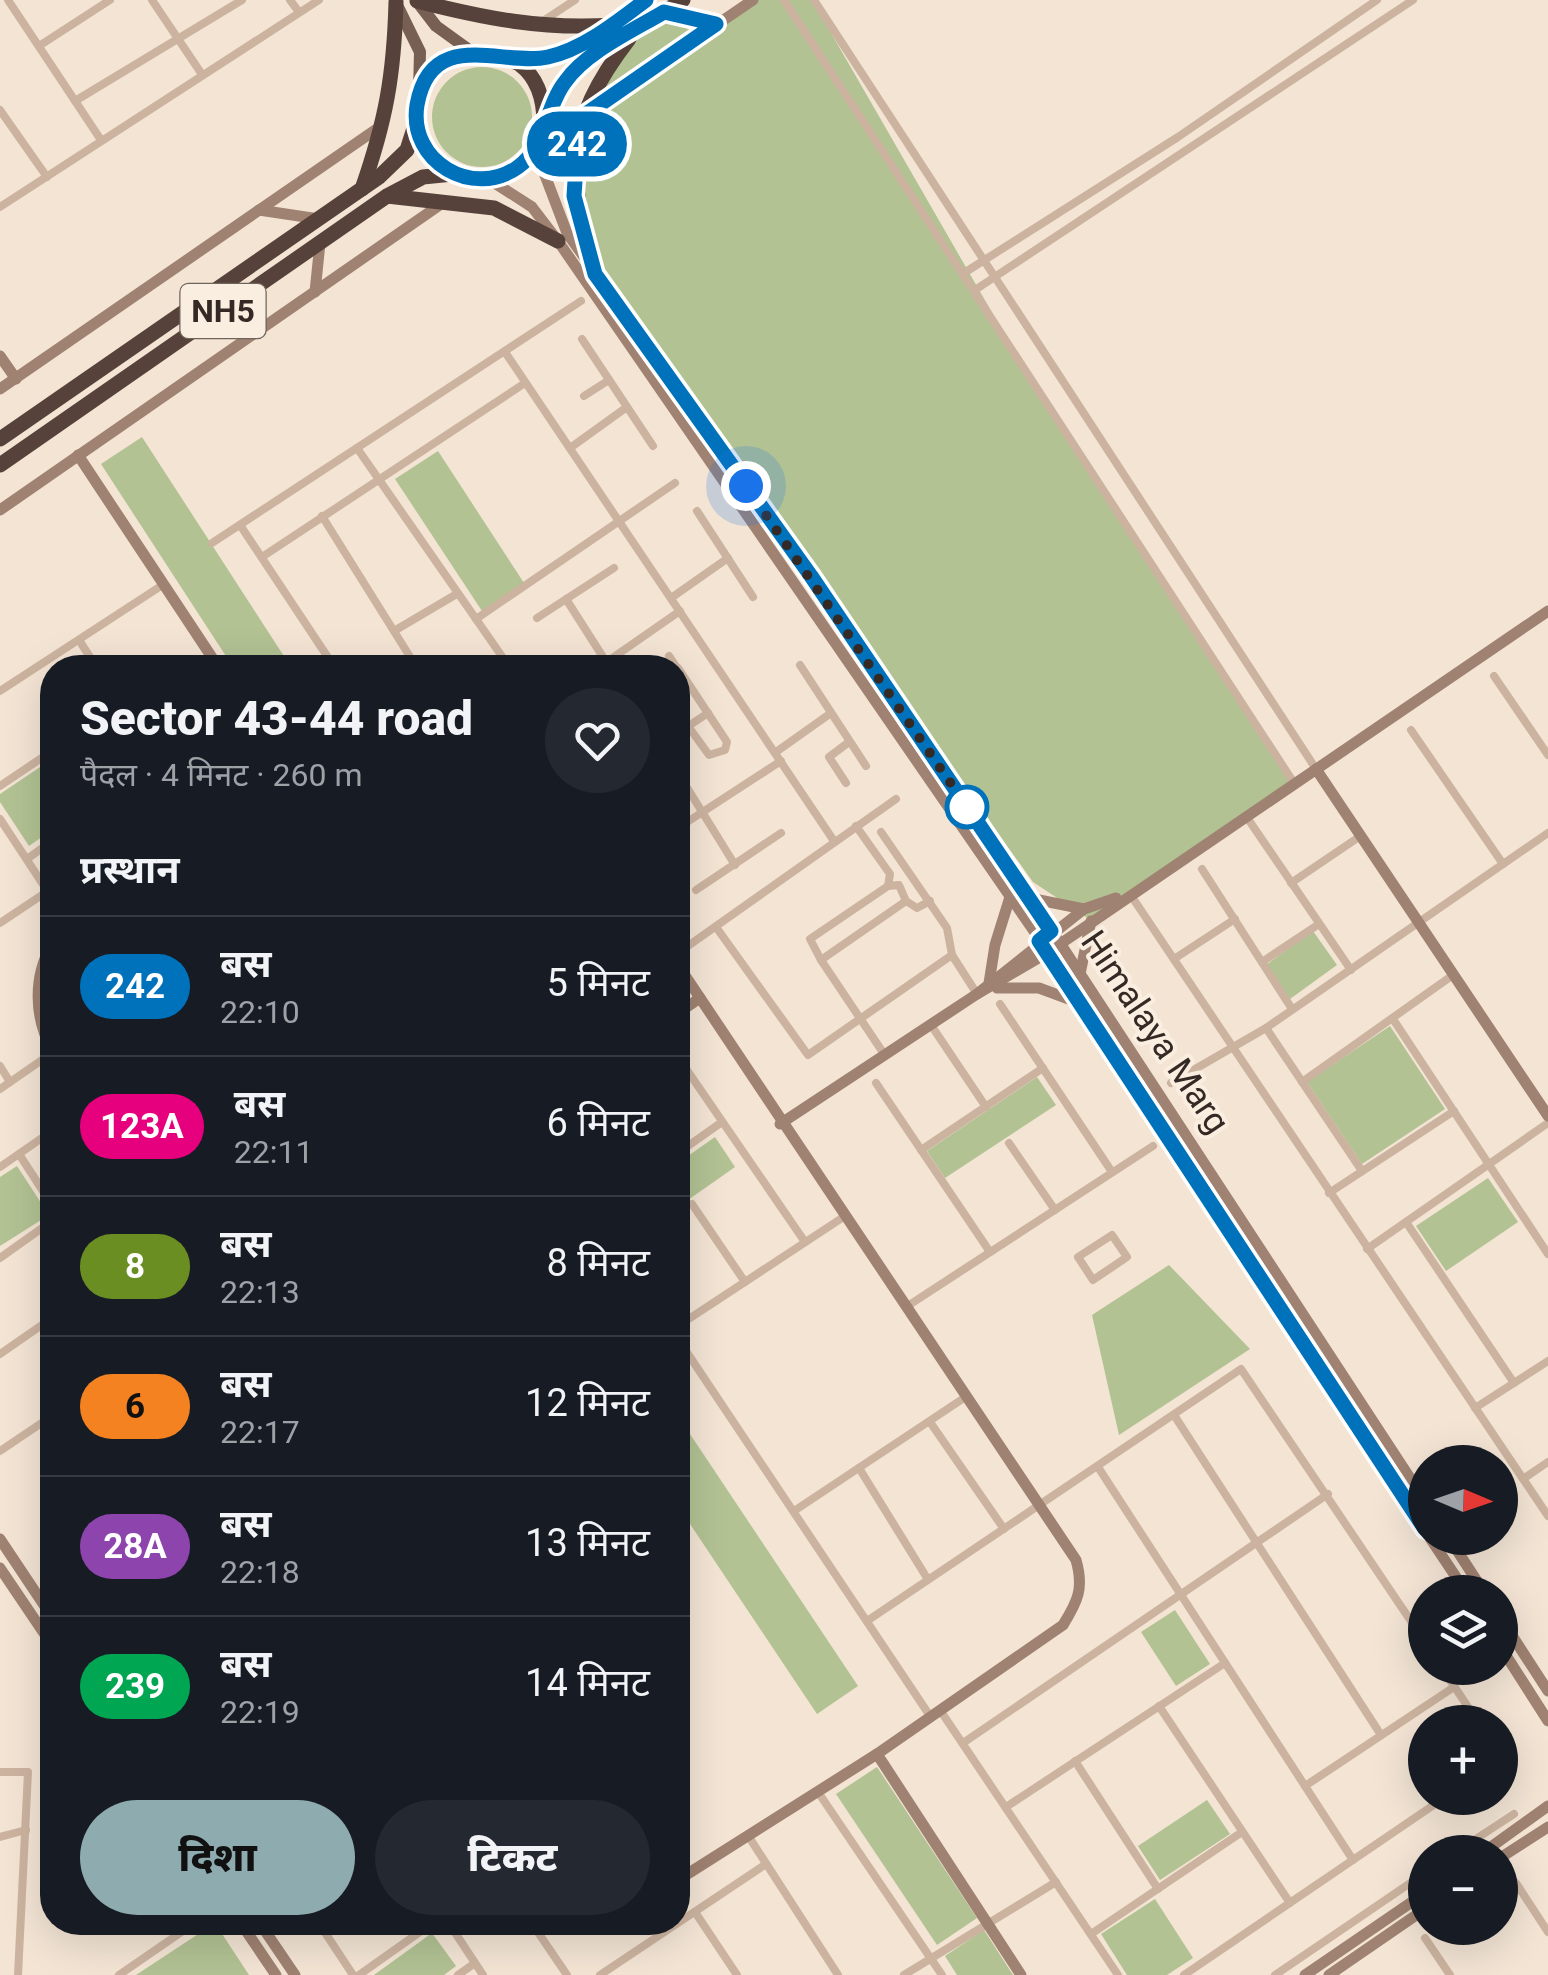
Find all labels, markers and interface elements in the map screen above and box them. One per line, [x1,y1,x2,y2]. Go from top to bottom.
line badge: 242 [520,112,634,176]
text: 242 [547,124,607,165]
road number: NH5 [180,284,266,338]
your location [721,461,771,511]
button: heart [545,688,650,793]
text: Sector 43-44 road [80,690,473,747]
text: पैदल · 4 मिनट · 260 m [80,756,363,794]
unlabelled marker [946,786,988,828]
text: प्रस्थान [80,848,180,892]
street label: Himalaya Marg [1072,923,1238,1141]
text: बस [220,942,272,986]
text: 5 मिनट [546,961,650,1005]
text: 242 [105,966,165,1007]
text: 22:10 [220,993,300,1031]
text: बस [234,1082,285,1126]
text: 6 मिनट [546,1101,650,1145]
text: 123A [100,1106,184,1147]
text: 22:11 [234,1133,313,1171]
text: बस [220,1222,272,1266]
text: 8 मिनट [546,1241,650,1285]
text: 8 [125,1246,145,1287]
text: 22:13 [220,1273,300,1311]
text: बस [220,1362,272,1406]
text: 12 मिनट [525,1381,650,1425]
text: 6 [125,1386,145,1427]
text: 22:17 [220,1413,300,1451]
north arrow [1408,1445,1518,1555]
map controls [1408,1445,1518,1945]
text: बस [220,1502,272,1546]
text: 13 मिनट [525,1521,650,1565]
text: 28A [103,1526,167,1567]
text: 22:18 [220,1553,300,1591]
button: layers [1408,1575,1518,1685]
text: बस [220,1642,272,1686]
text: 14 मिनट [525,1661,650,1705]
text: 239 [105,1666,165,1707]
text: 22:19 [220,1693,300,1731]
button: + [1408,1705,1518,1815]
button: दिशा [80,1800,355,1915]
button: टिकट [375,1800,650,1915]
button: − [1408,1835,1518,1945]

